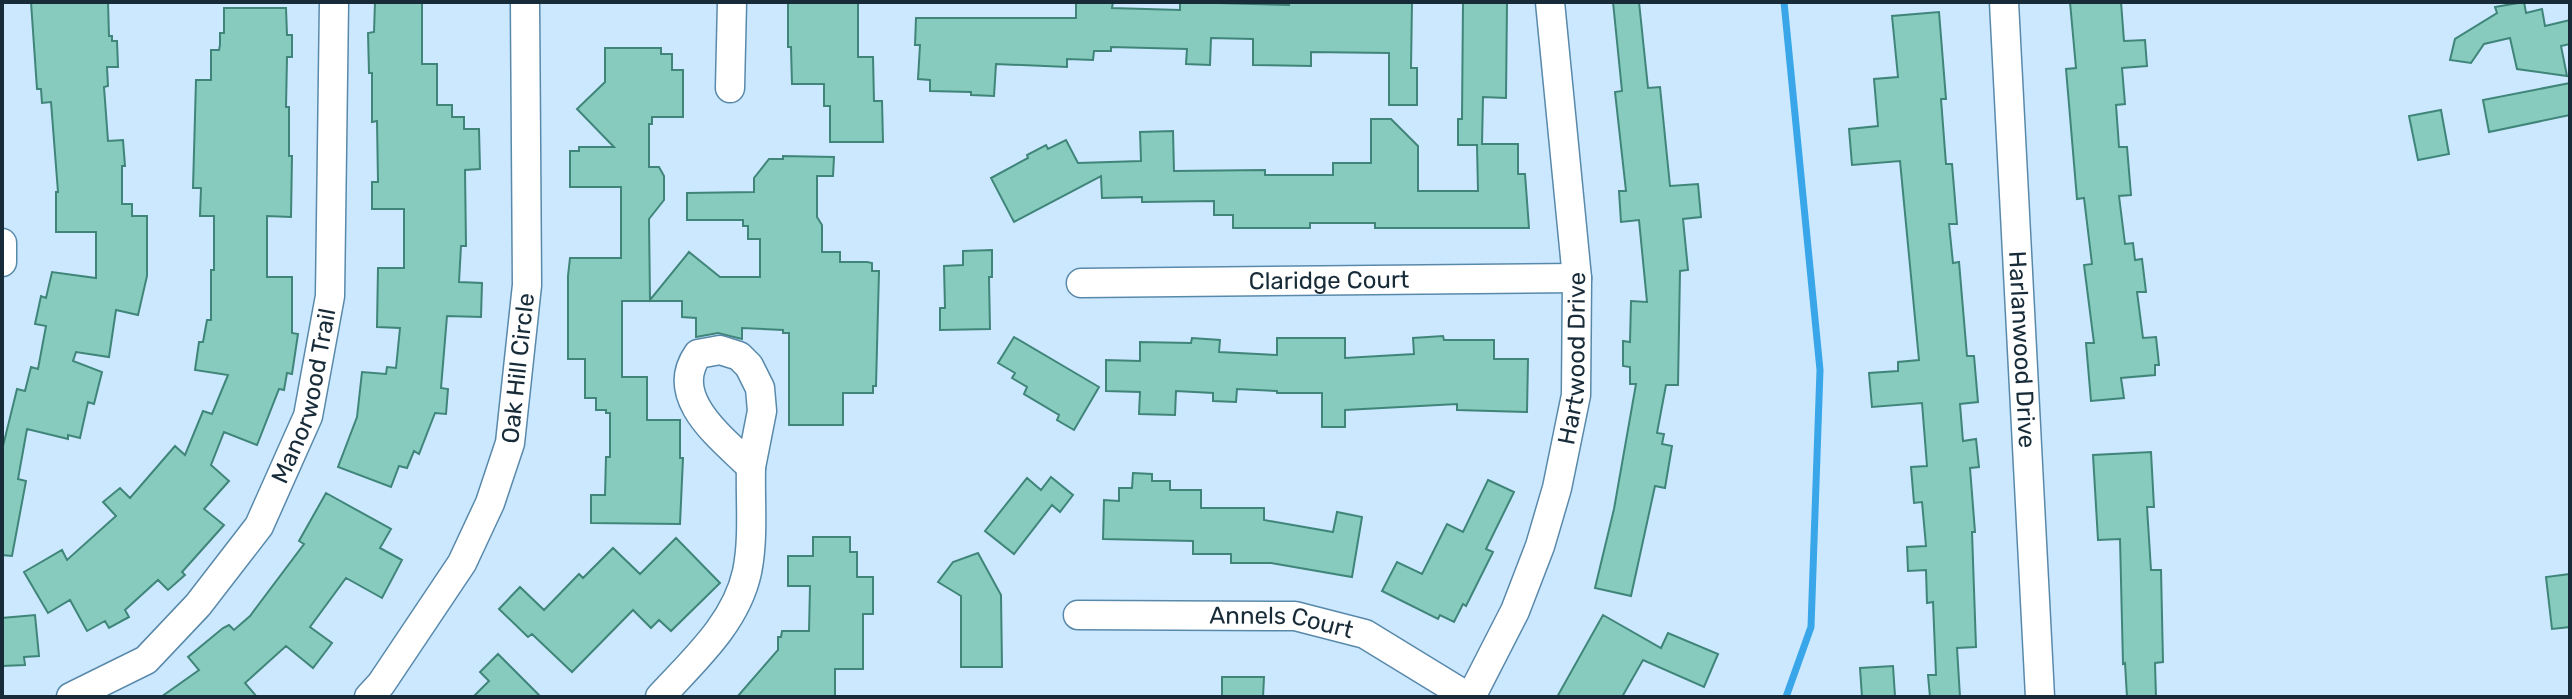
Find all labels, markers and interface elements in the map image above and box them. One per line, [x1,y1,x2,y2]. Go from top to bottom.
street label: Harlanwood Drive [2003,250,2041,449]
street label: Claridge Court [1248,266,1409,295]
street label: Hartwood Drive [1552,272,1591,447]
street label: Oak Hill Circle [496,291,540,445]
street label: Manorwood Trail [266,306,341,488]
street label: Annels Court [1209,602,1356,644]

